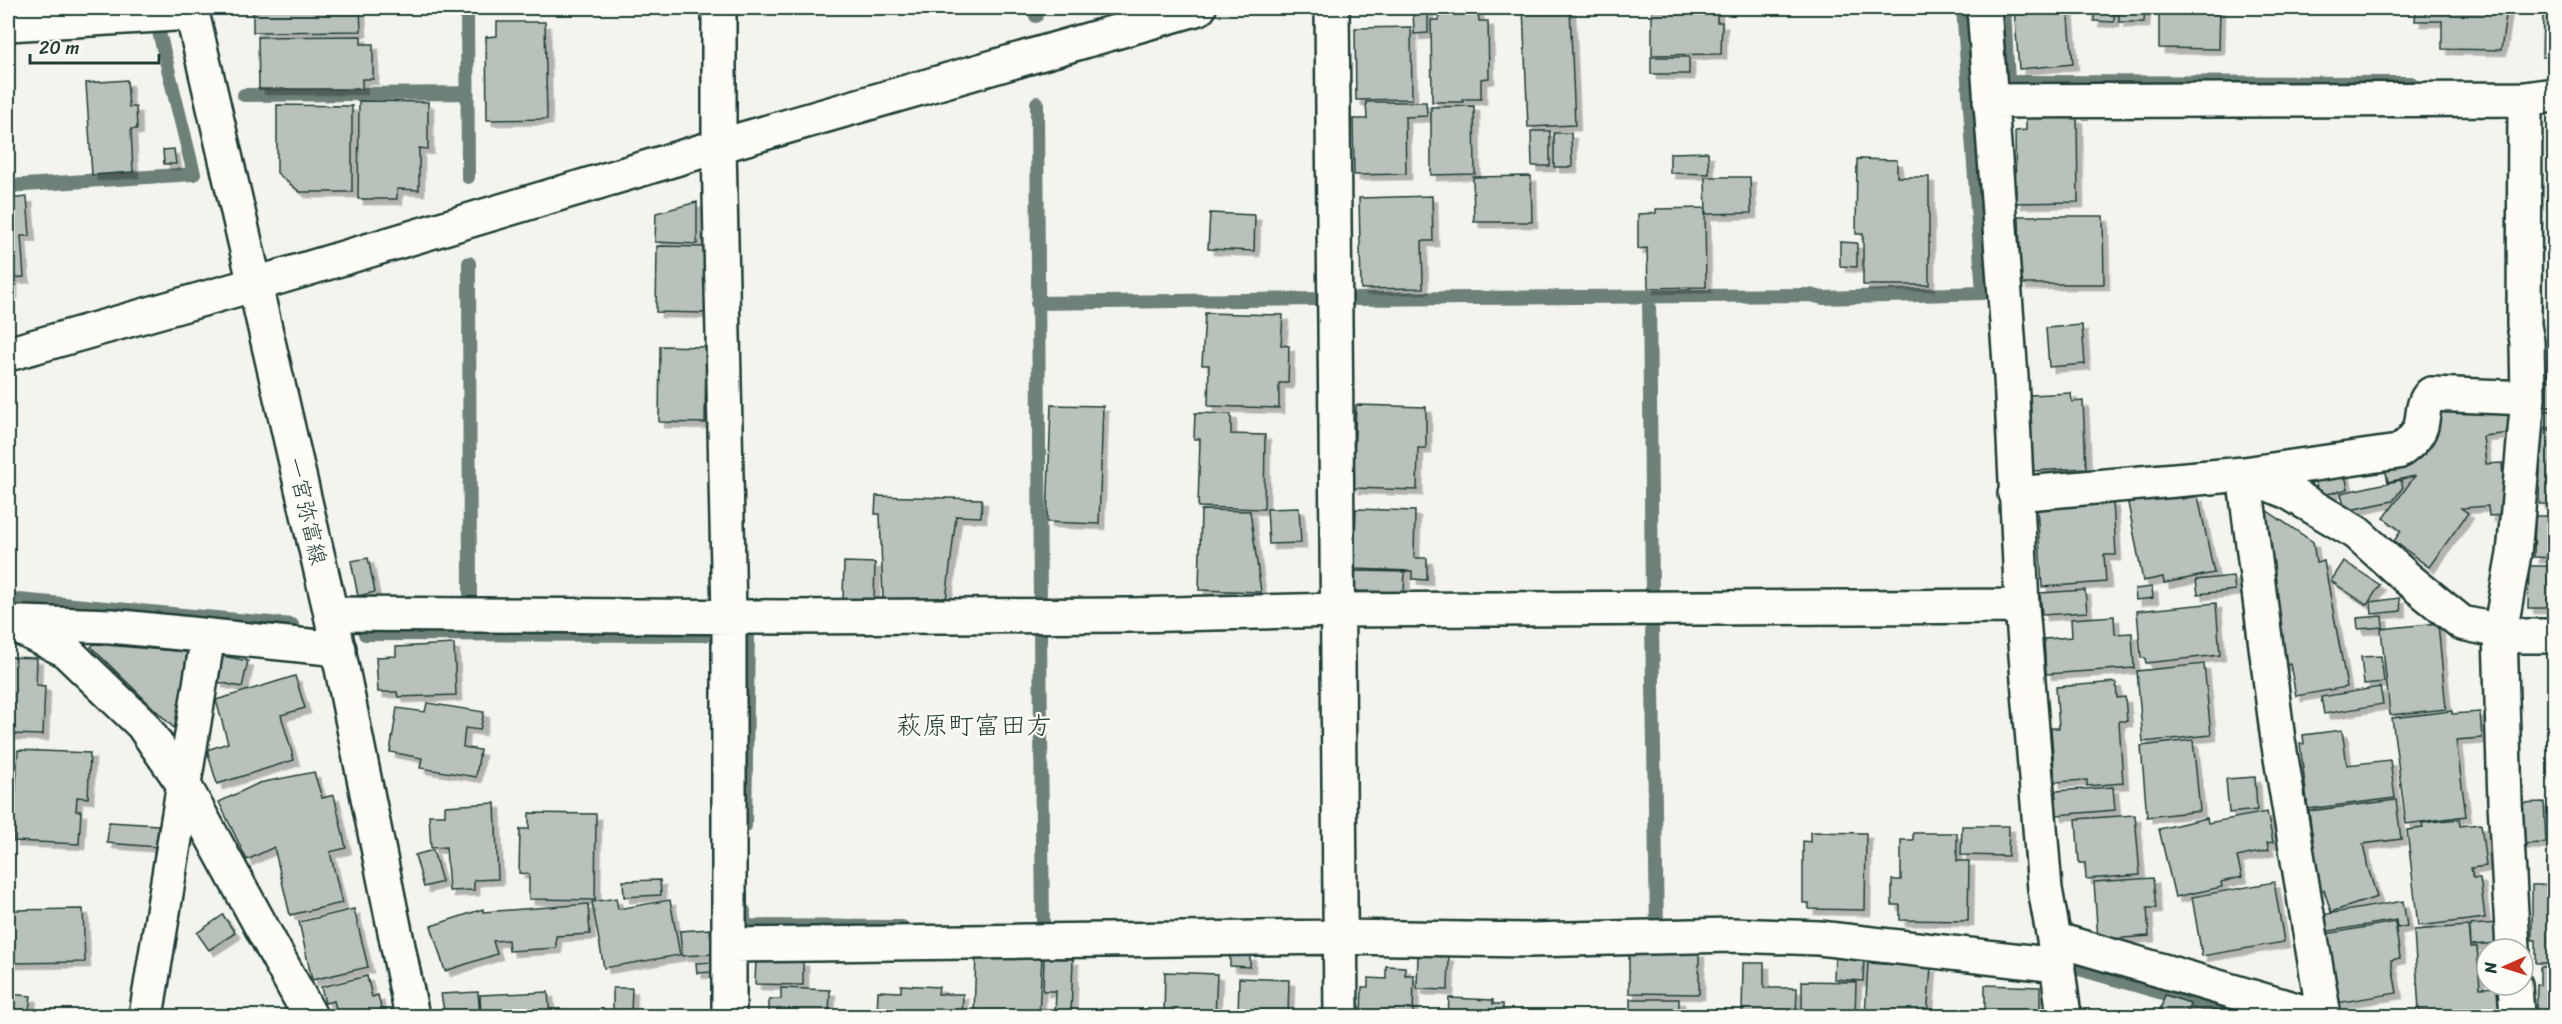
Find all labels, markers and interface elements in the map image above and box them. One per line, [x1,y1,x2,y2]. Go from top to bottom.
scale bar [30,27,159,65]
text: 20 m [39,32,79,64]
street label: 一宮弥富線 [276,453,338,569]
district label: 萩原町富田方 [896,702,1052,748]
north arrow [2475,937,2535,997]
text: N [2476,961,2505,975]

